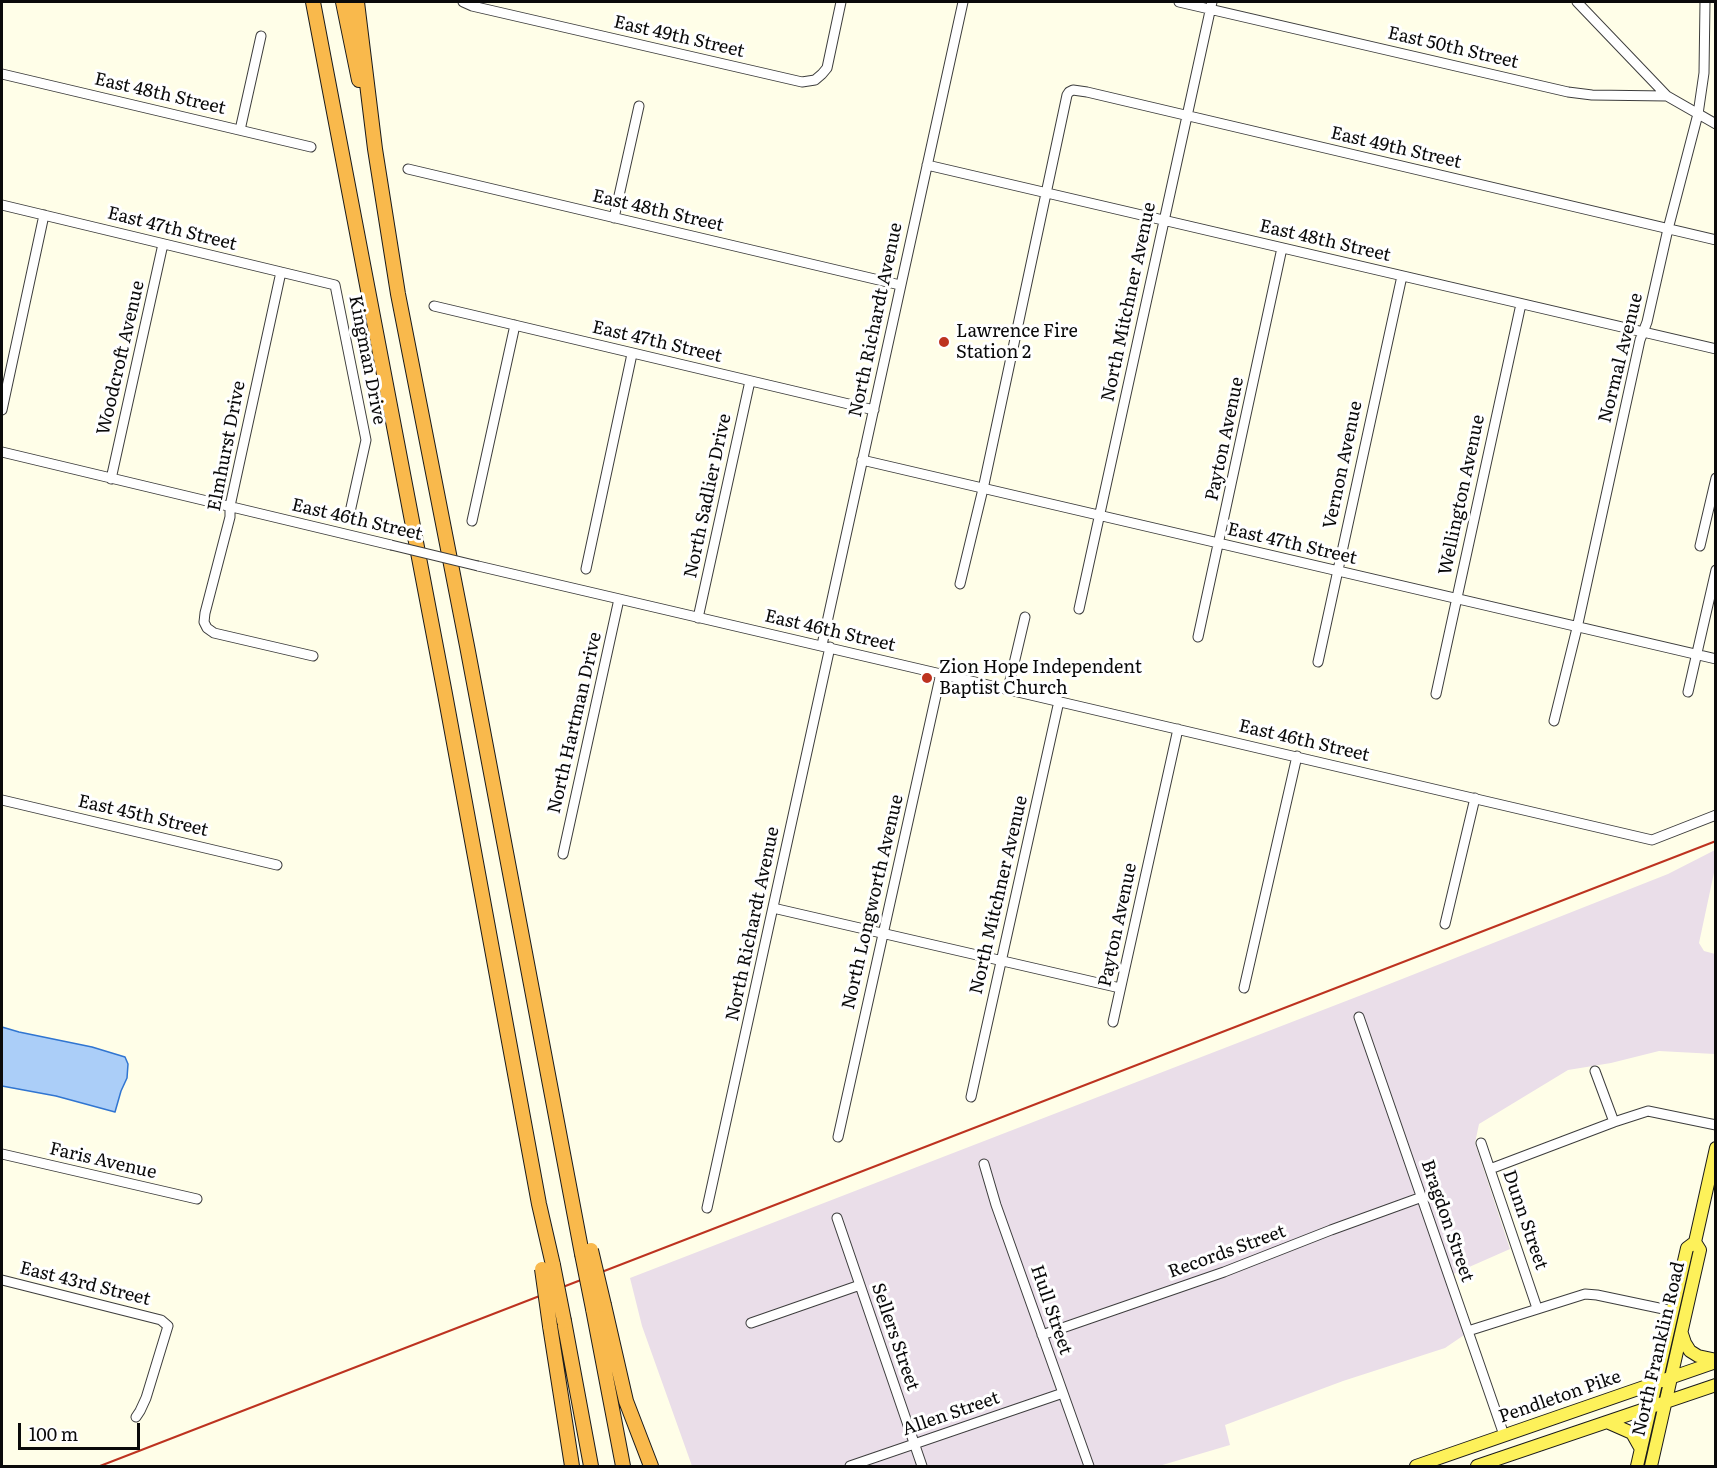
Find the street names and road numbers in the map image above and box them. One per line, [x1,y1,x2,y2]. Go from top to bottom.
street label: East 49th Street [612,11,746,63]
street label: East 50th Street [1385,22,1521,74]
street label: East 48th Street [92,68,228,120]
street label: East 49th Street [1329,122,1463,174]
street label: East 48th Street [590,185,726,237]
street label: North Mitchner Avenue [1097,200,1161,404]
street label: East 47th Street [105,202,239,256]
street label: East 48th Street [1257,215,1393,267]
street label: North Richardt Avenue [845,221,907,419]
street label: Woodcroft Avenue [93,279,149,437]
street label: Normal Avenue [1594,291,1648,425]
street label: Kingman Drive [344,293,390,427]
street label: East 47th Street [590,317,724,367]
street label: Payton Avenue [1201,375,1249,503]
street label: Elmhurst Drive [204,379,250,513]
street label: Vernon Avenue [1319,399,1367,531]
street label: North Sadlier Drive [680,412,736,580]
street label: Wellington Avenue [1434,413,1490,577]
street label: East 46th Street [289,494,425,546]
street label: East 47th Street [1225,519,1359,569]
street label: East 46th Street [762,605,898,657]
street label: North Hartman Drive [544,630,606,816]
street label: East 46th Street [1236,715,1372,767]
street label: East 45th Street [76,790,210,842]
street label: North Longworth Avenue [838,793,908,1011]
street label: North Mitchner Avenue [966,794,1032,996]
street label: North Richardt Avenue [722,825,784,1023]
street label: Payton Avenue [1094,861,1142,989]
street label: Faris Avenue [47,1138,159,1184]
street label: Bragdon Street [1416,1157,1478,1285]
street label: Dunn Street [1498,1167,1552,1273]
street label: Records Street [1165,1221,1289,1283]
street label: East 43rd Street [17,1257,153,1311]
street label: North Franklin Road [1628,1260,1690,1438]
street label: Hull Street [1026,1262,1076,1358]
street label: Sellers Street [866,1280,924,1394]
street label: Pendleton Pike [1496,1366,1624,1428]
street label: Allen Street [900,1387,1002,1441]

